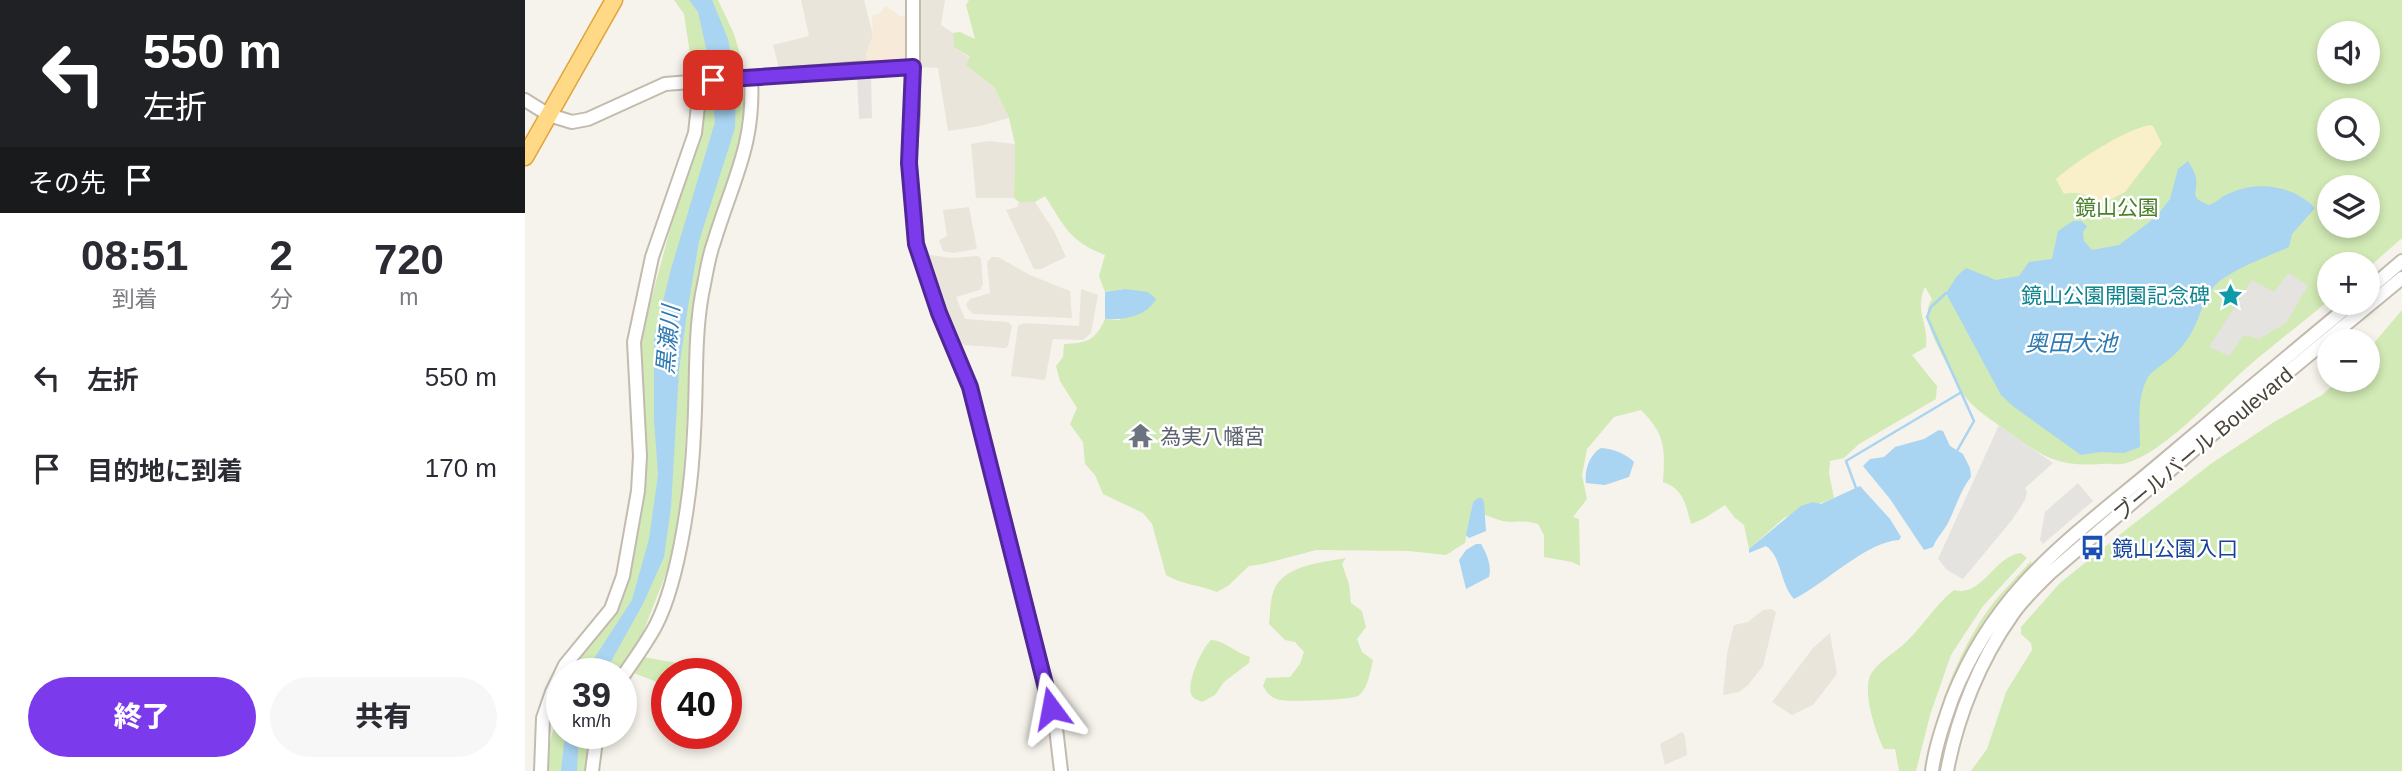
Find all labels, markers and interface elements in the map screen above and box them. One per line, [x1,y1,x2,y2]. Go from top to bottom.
map controls [2317,21,2380,392]
button: sound [2317,21,2380,84]
text: 550 m [143,24,282,78]
icon: left [28,28,119,119]
pin [683,50,743,110]
icon: arrive [694,61,732,99]
text: 左折 [143,89,207,125]
button: search [2317,98,2380,161]
icon: arrive [120,161,158,199]
text: その先 [28,168,106,198]
button: layers [2317,175,2380,238]
park label: 鏡山公園 [2075,196,2159,219]
text: 08:51 [81,232,188,279]
text: 2 [269,232,293,279]
text: 720 [374,236,444,283]
button: + [2317,252,2380,315]
place icon: 鏡山公園開園記念碑 [2216,281,2244,309]
text: m [399,284,419,310]
place label: 鏡山公園開園記念碑 [2021,284,2210,307]
text: 到着 [112,286,158,312]
text: 分 [270,286,293,312]
water label: 黒瀬川 [652,302,684,376]
button: − [2317,329,2380,392]
water label: 奥田大池 [2025,330,2119,356]
icon: left [28,359,66,397]
text: 550 m [425,362,497,392]
street label: ブールバール Boulevard [2109,362,2297,526]
text: 左折 [87,365,139,395]
temple icon: 為実八幡宮 [1126,422,1154,450]
place label: 為実八幡宮 [1160,425,1265,448]
icon: arrive [28,450,66,488]
text: 170 m [425,453,497,483]
text: 目的地に到着 [87,456,243,486]
bus stop icon: 鏡山公園入口 [2078,534,2106,562]
place label: 鏡山公園入口 [2112,537,2238,560]
speed limit sign: 40 [651,658,742,749]
position arrow [1014,671,1088,745]
text: 39 [572,675,611,714]
button: 終了 [28,677,256,757]
button: 共有 [270,677,497,757]
text: km/h [572,711,611,731]

